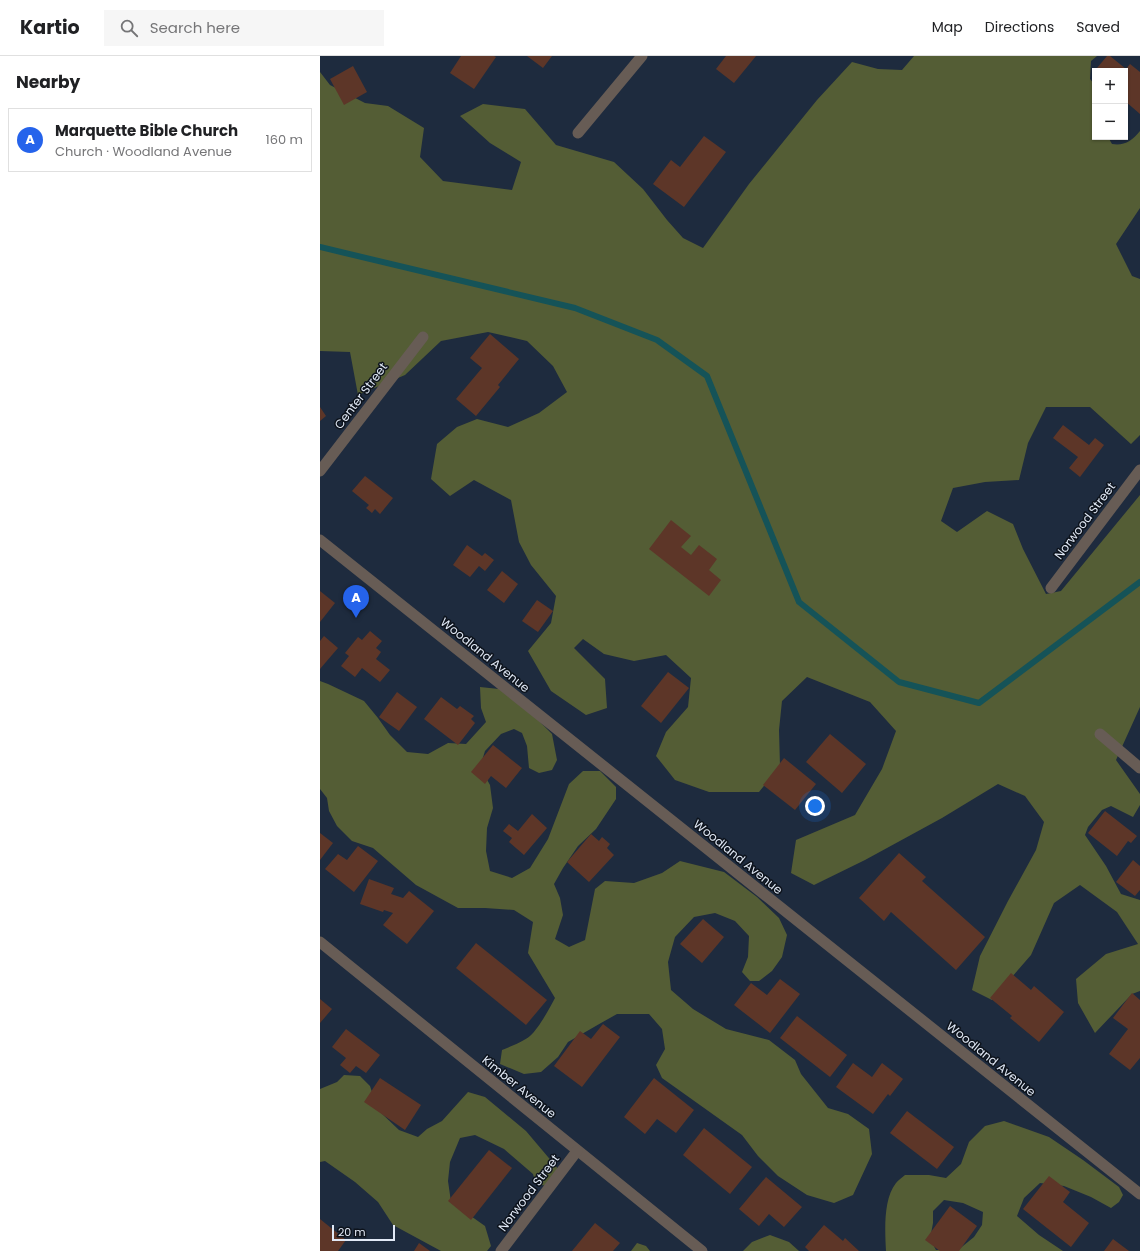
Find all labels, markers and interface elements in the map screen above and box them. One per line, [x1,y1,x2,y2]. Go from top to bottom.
search box [104,10,384,46]
text: Kartio [20,14,80,41]
icon: search [118,17,140,39]
text: Search here [150,17,240,38]
text: Map [932,17,963,37]
text: Directions [985,17,1054,37]
text: Saved [1076,17,1120,37]
map controls [1092,68,1128,140]
button: + [1092,68,1128,104]
text: Nearby [16,70,80,94]
button: − [1092,104,1128,140]
text: Marquette Bible Church [55,120,238,141]
text: A [25,130,35,149]
text: 160 m [266,130,303,149]
text: Church · Woodland Avenue [55,142,232,161]
street label: Center Street [330,359,391,432]
street label: Norwood Street [1050,479,1119,563]
pin: A [343,585,369,618]
street label: Woodland Avenue [437,613,534,696]
your location [805,796,825,816]
street label: Woodland Avenue [690,815,787,898]
street label: Woodland Avenue [943,1017,1040,1100]
street label: Kimber Avenue [479,1051,560,1122]
street label: Norwood Street [494,1151,563,1235]
scale bar [332,1223,395,1242]
text: 20 m [338,1224,366,1240]

